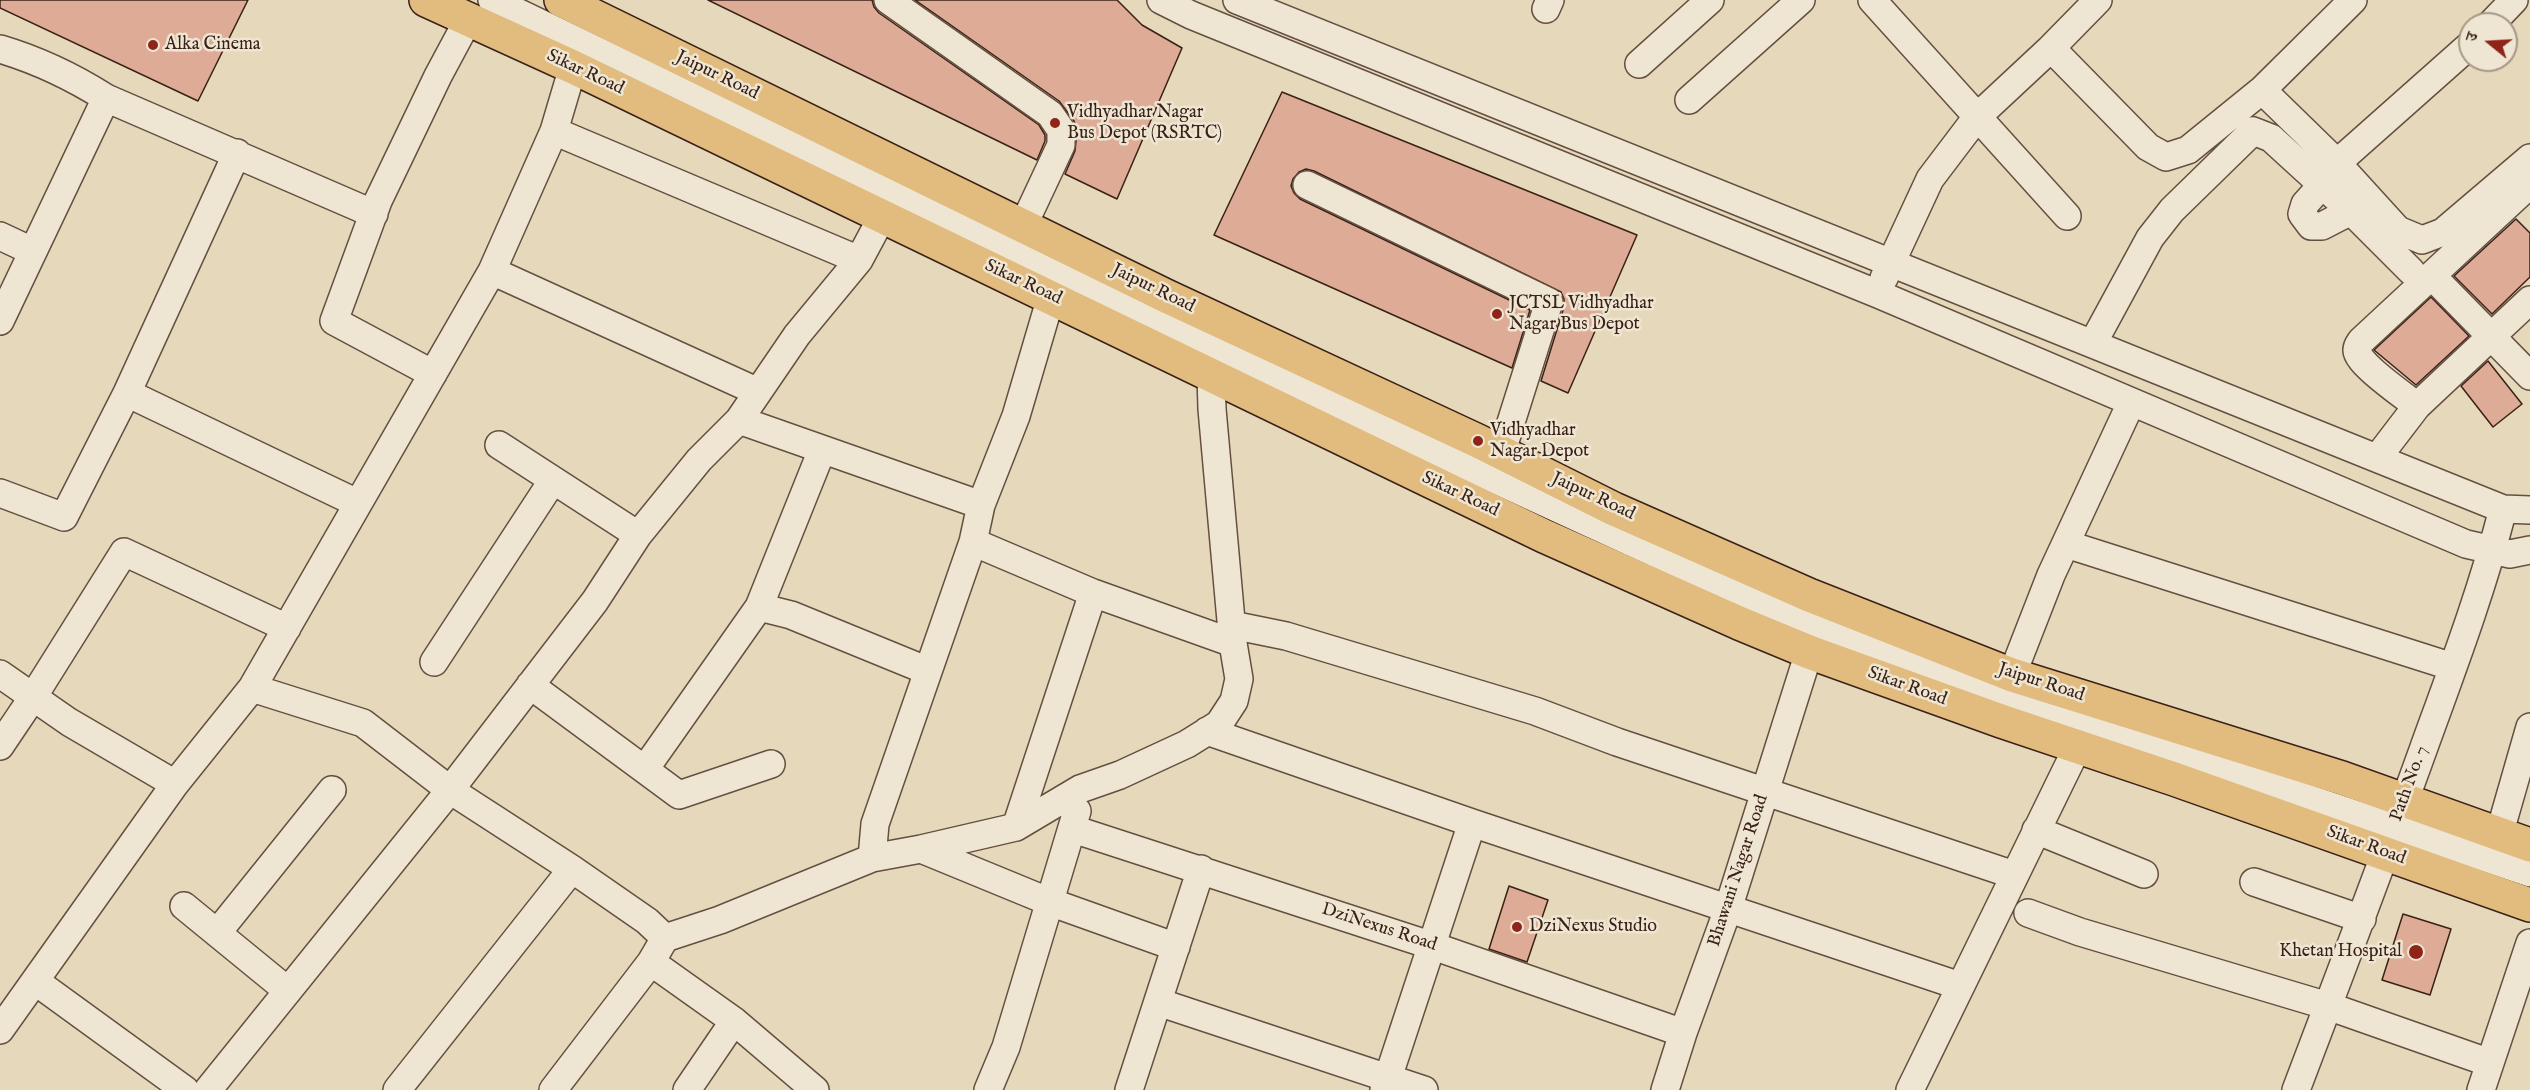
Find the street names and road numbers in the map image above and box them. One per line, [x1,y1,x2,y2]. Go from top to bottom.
street label: Sikar Road [543,46,627,100]
street label: Jaipur Road [672,47,762,105]
street label: Sikar Road [981,256,1065,310]
street label: Jaipur Road [1108,260,1198,318]
street label: Sikar Road [1418,468,1502,522]
street label: Jaipur Road [1548,468,1638,526]
street label: Jaipur Road [1995,659,2087,707]
street label: Sikar Road [1864,663,1950,711]
street label: Path No. 7 [2386,743,2434,825]
street label: Bhawani Nagar Road [1704,792,1774,950]
street label: Sikar Road [2323,822,2409,870]
street label: DziNexus Road [1319,899,1439,957]

